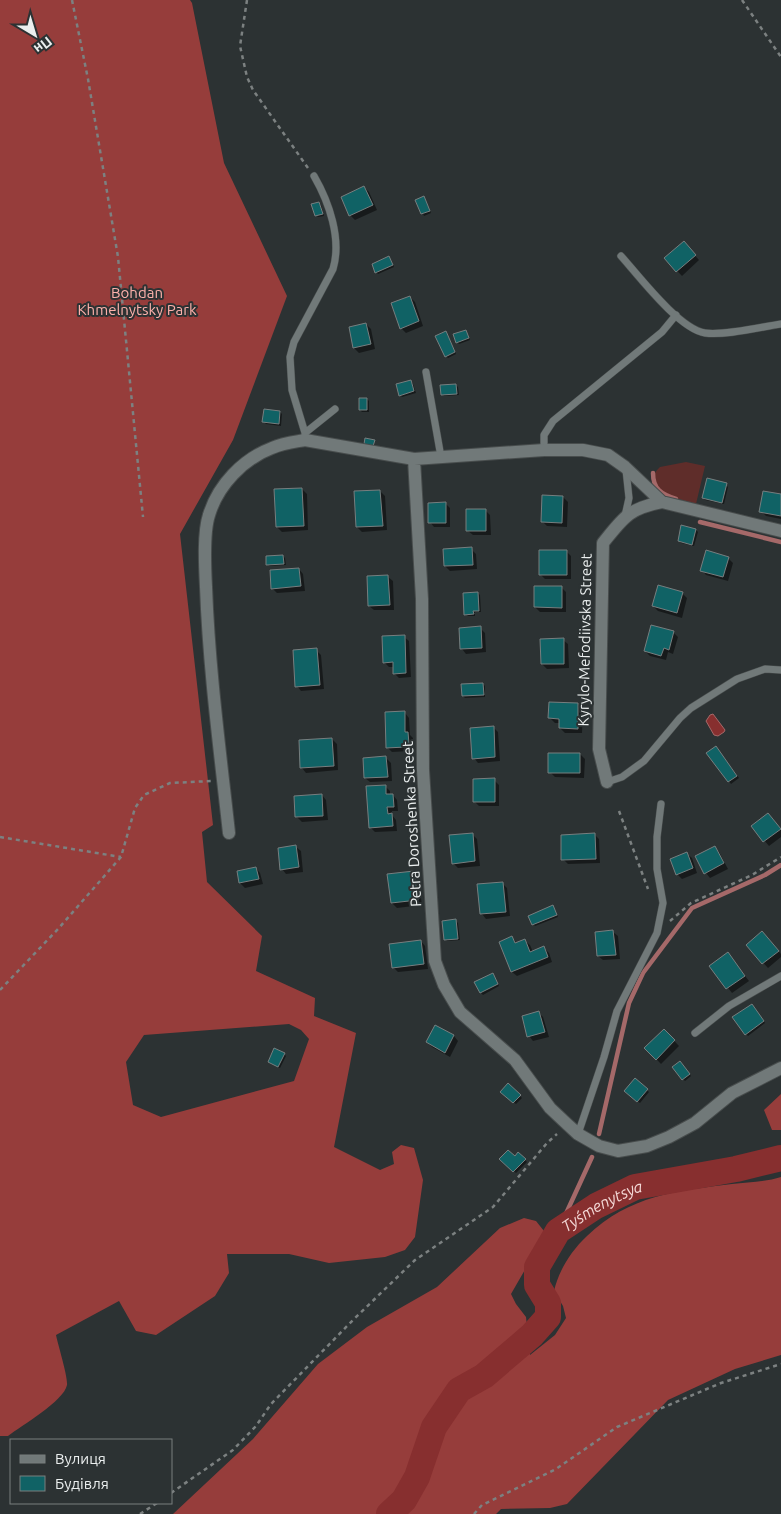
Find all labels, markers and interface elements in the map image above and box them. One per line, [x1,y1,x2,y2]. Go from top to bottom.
north arrow [10,10,60,60]
text: Пн [31,33,55,57]
park label: Bohdan Khmelnytsky Park [77,284,197,318]
street label: Kyrylo-Mefodiivska Street [574,553,595,727]
street label: Petra Doroshenka Street [399,741,424,907]
water label: Tyśmenytsya [558,1177,644,1235]
legend [10,1439,172,1504]
text: Вулиця [55,1450,106,1467]
text: Будівля [55,1475,109,1492]

